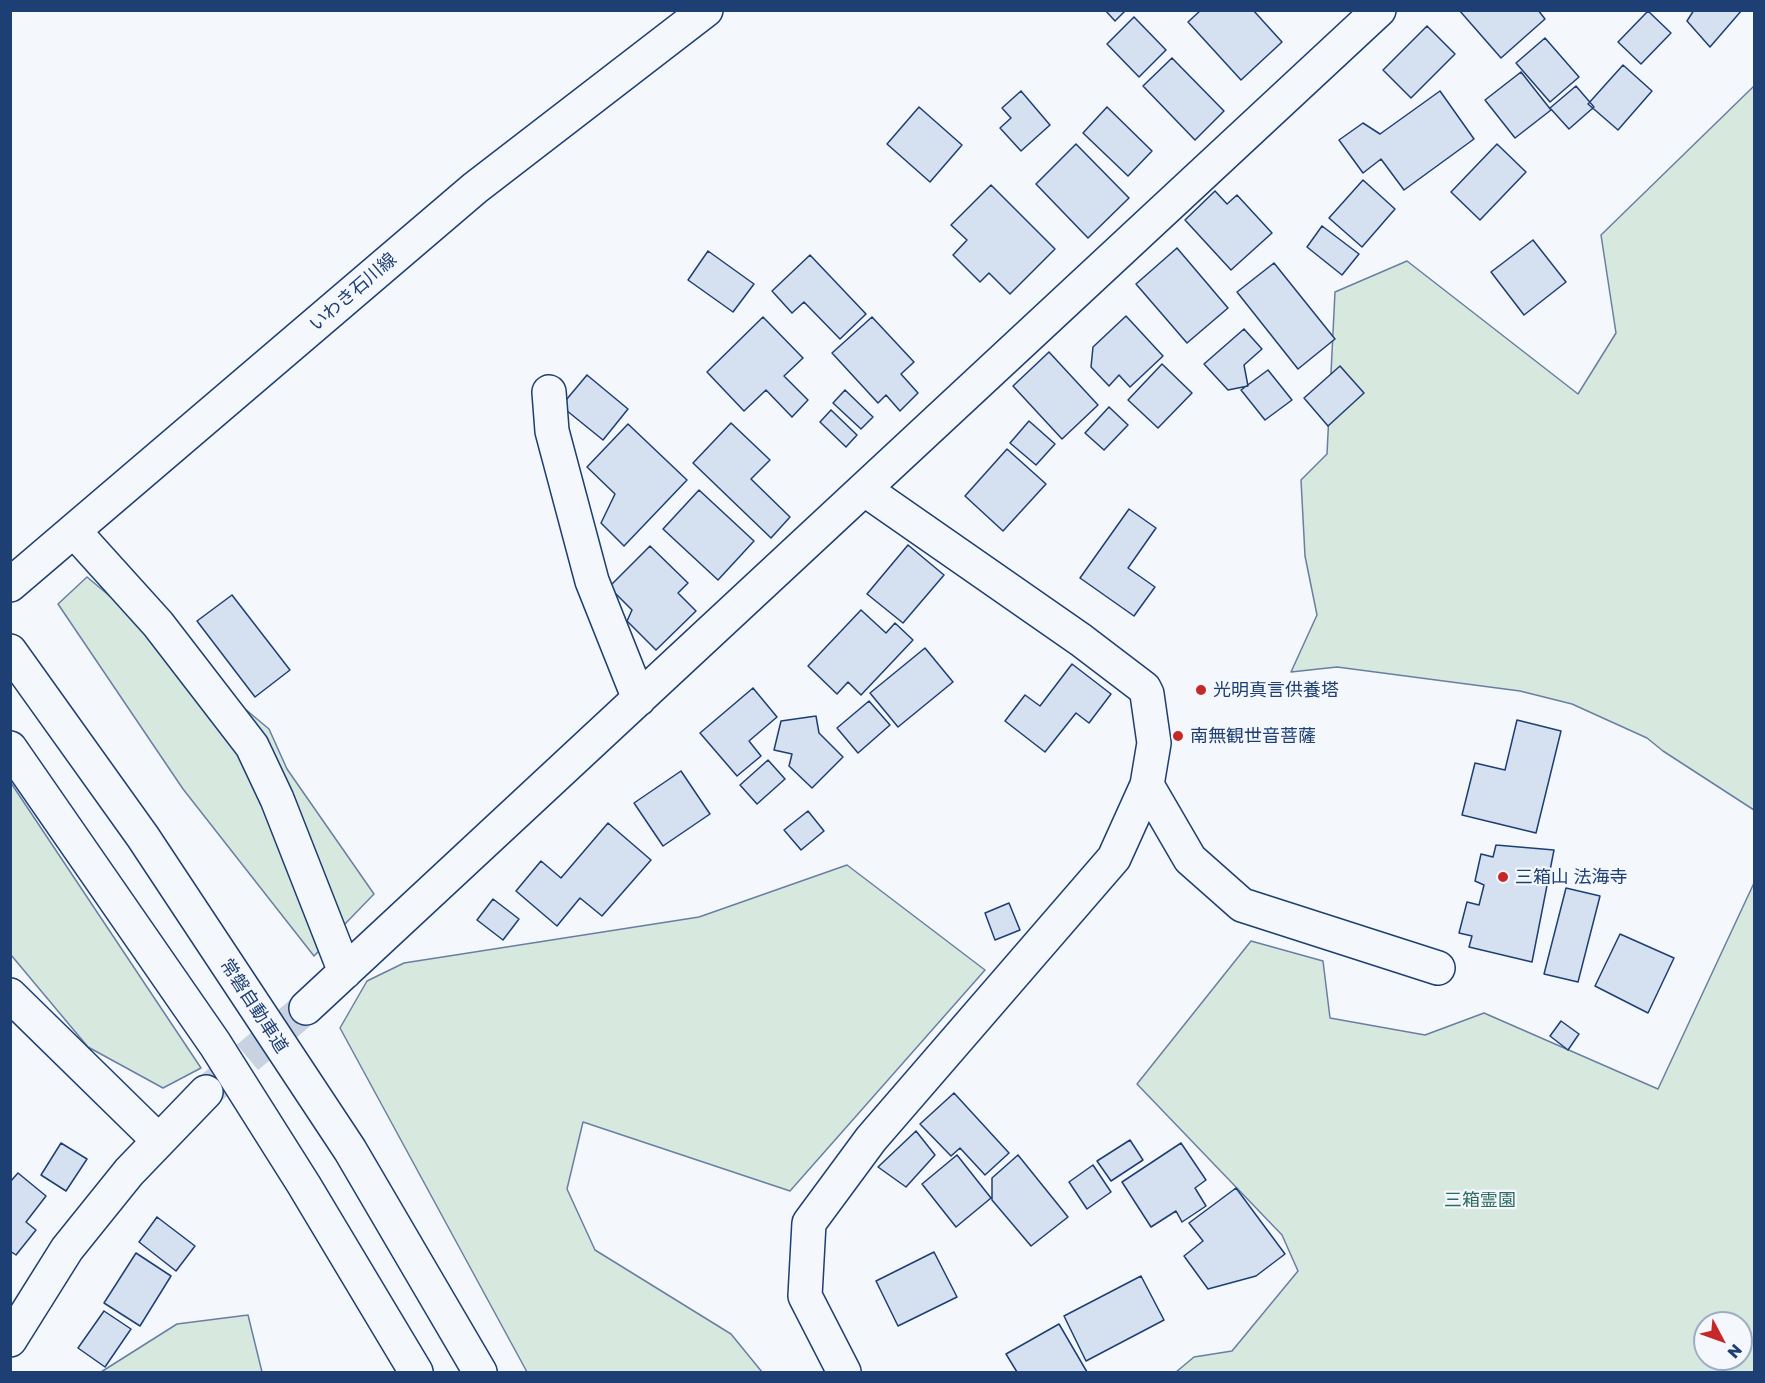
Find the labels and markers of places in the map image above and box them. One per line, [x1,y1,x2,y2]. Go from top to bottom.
place label: 光明真言供養塔 [1213,679,1339,701]
marker: 光明真言供養塔 [1194,683,1208,697]
place label: 南無観世音菩薩 [1190,725,1316,747]
marker: 南無観世音菩薩 [1171,729,1185,743]
place label: 三箱山 法海寺 [1515,866,1627,888]
marker: 三箱山 法海寺 [1496,870,1510,884]

